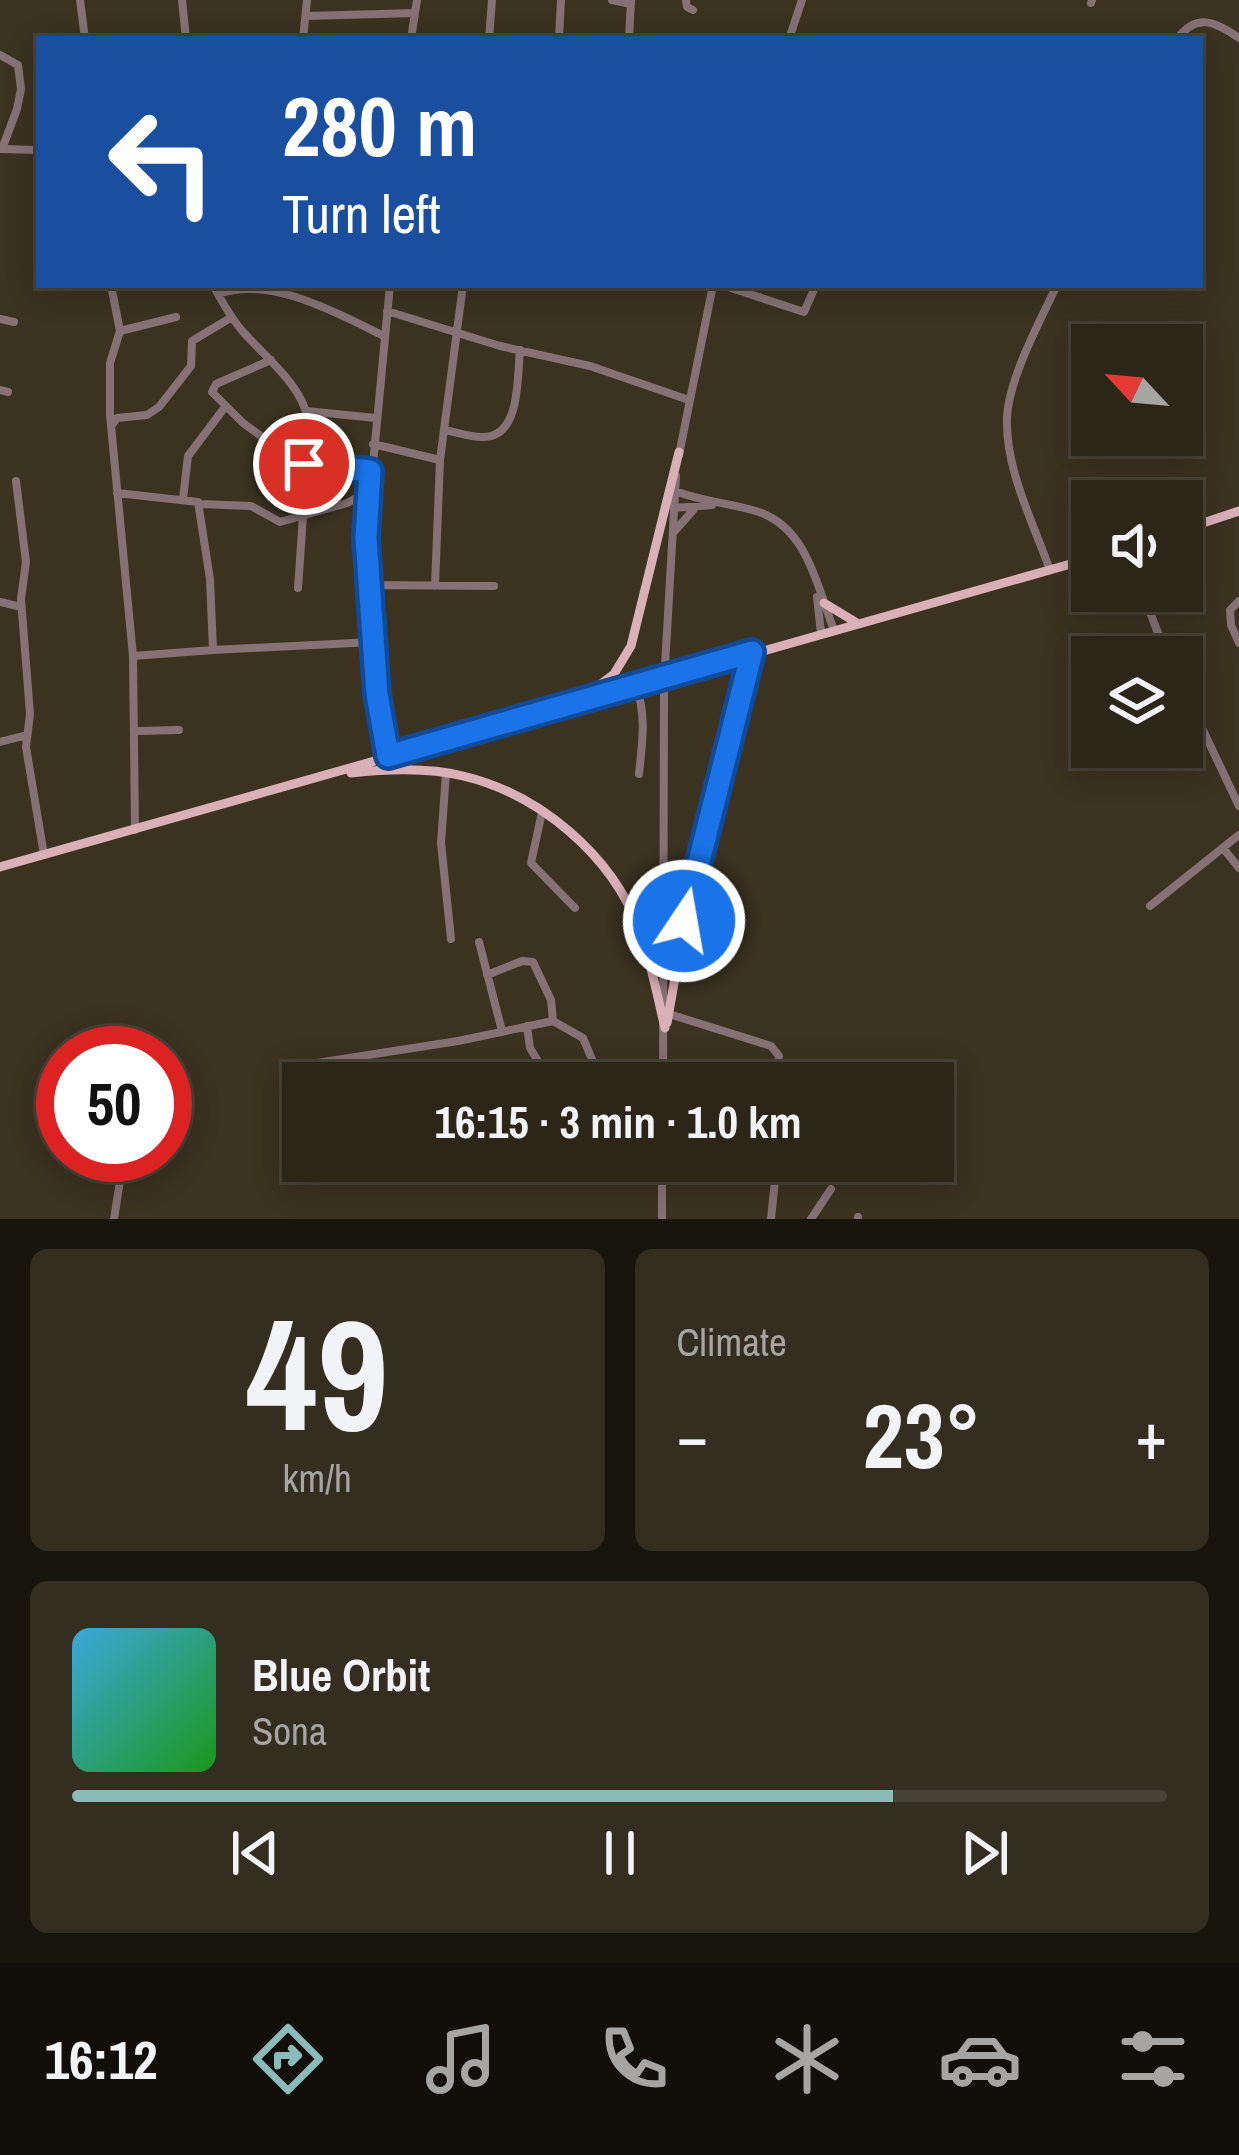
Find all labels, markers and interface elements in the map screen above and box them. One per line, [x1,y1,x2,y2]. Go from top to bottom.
text: 280 m [282,69,477,182]
icon: left [84,84,240,240]
text: Turn left [282,177,441,250]
north arrow [1071,324,1203,456]
map controls [1071,324,1203,768]
pin [253,413,355,515]
icon: arrive [271,431,337,497]
button: sound [1071,480,1203,612]
button: layers [1071,636,1203,768]
position arrow [621,858,747,984]
speed limit sign: 50 [36,1026,192,1182]
text: 16:15 · 3 min · 1.0 km [434,1091,802,1152]
text: 49 [246,1269,388,1479]
text: Climate [677,1316,787,1368]
text: 23° [863,1375,981,1496]
text: − [677,1391,708,1480]
text: + [1135,1391,1167,1480]
text: km/h [283,1452,352,1504]
text: Blue Orbit [252,1644,430,1705]
text: Sona [252,1705,327,1757]
icon: previous [222,1820,288,1886]
icon: pause [587,1820,653,1886]
icon: next [952,1820,1018,1886]
icon: directions [246,2017,330,2101]
icon: music [419,2017,503,2101]
icon: phone [592,2017,676,2101]
icon: climate [765,2017,849,2101]
icon: car [938,2017,1022,2101]
icon: filters [1111,2017,1195,2101]
text: 16:12 [44,2023,158,2096]

